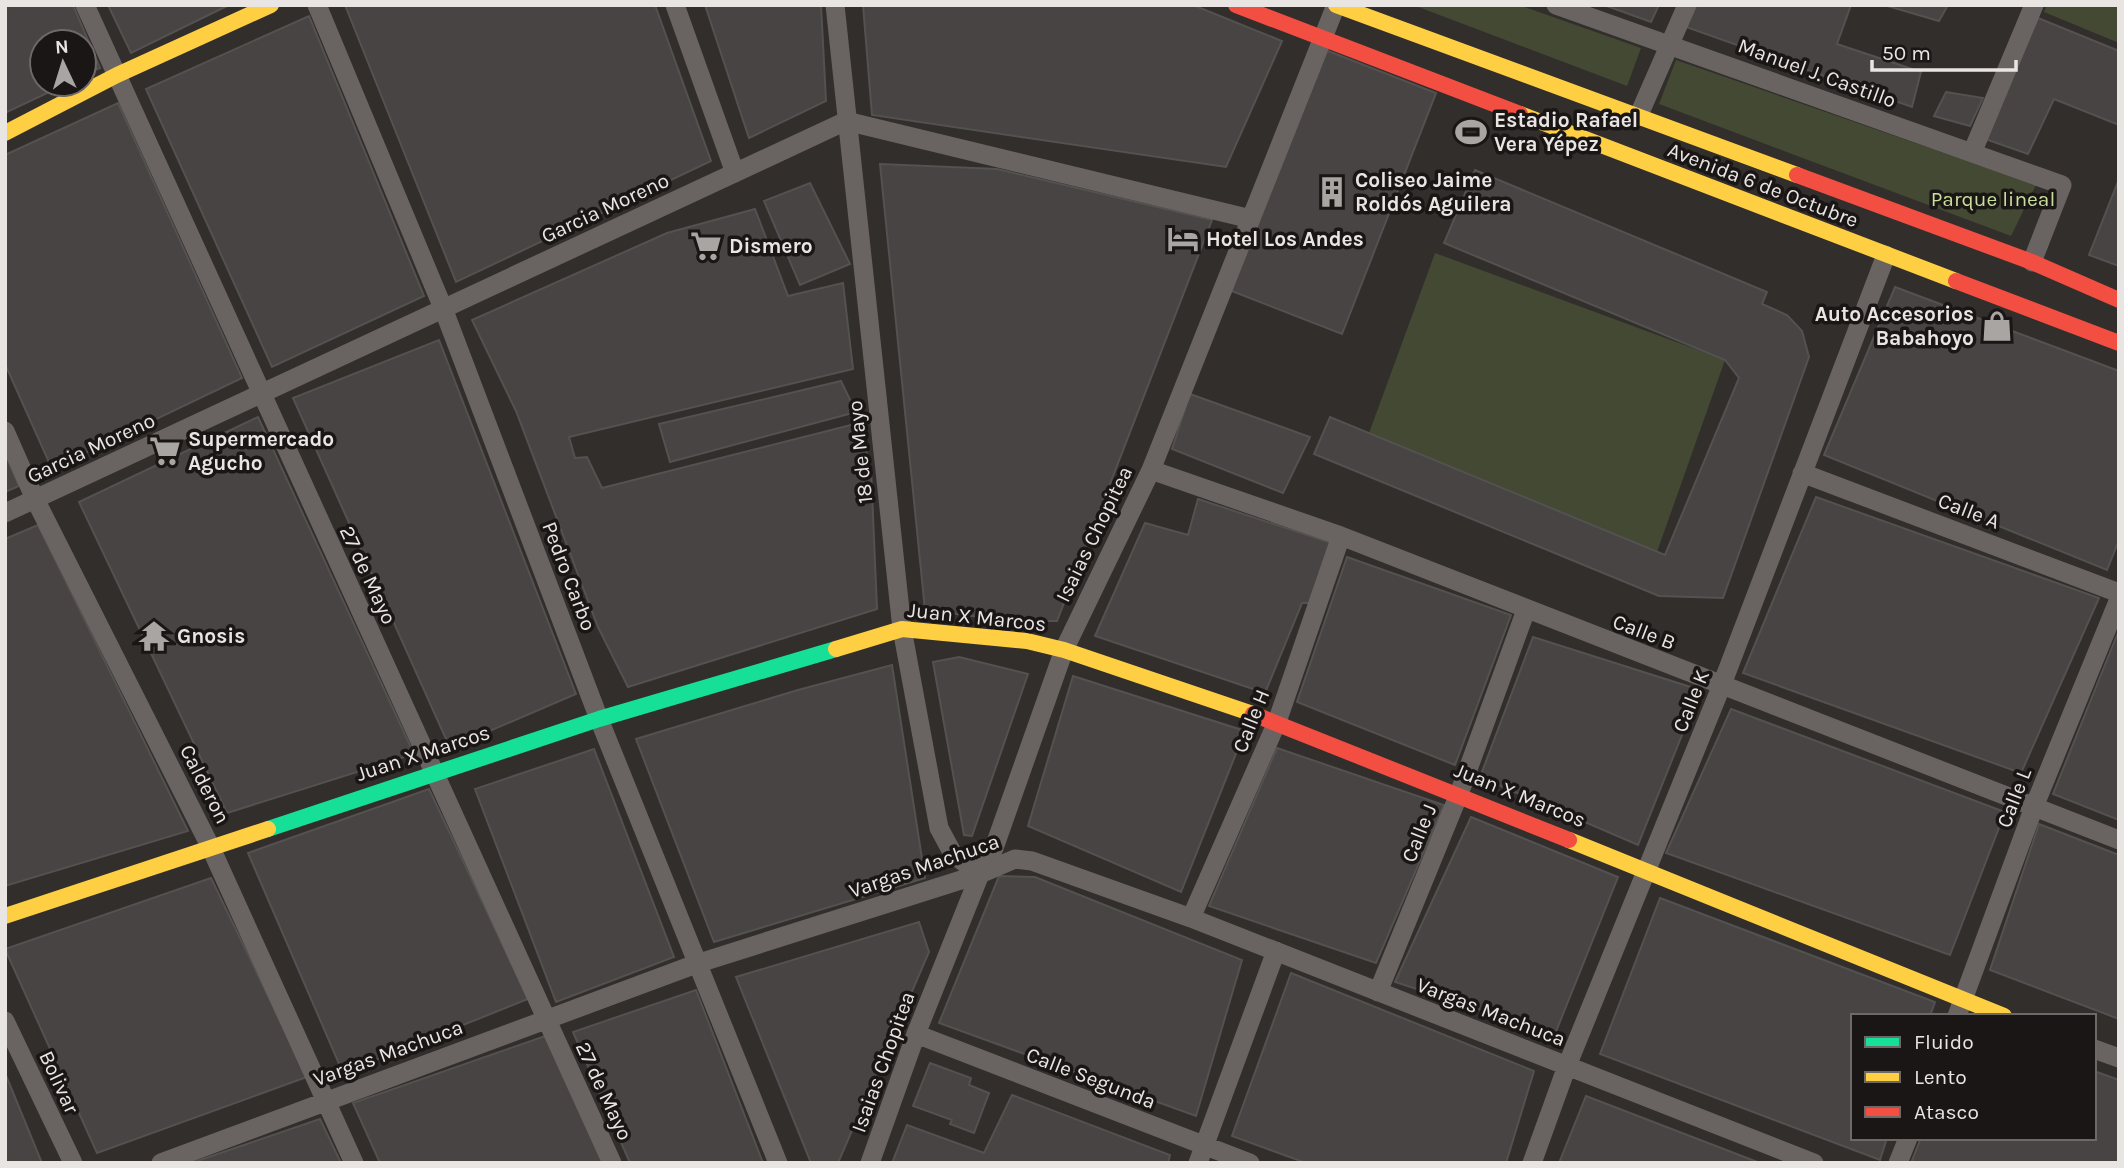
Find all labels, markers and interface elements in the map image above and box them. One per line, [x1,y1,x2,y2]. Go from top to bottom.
north arrow [28,28,98,98]
scale bar [1872,28,2016,72]
street label: Manuel J. Castillo [1735,33,1899,113]
text: N [54,36,69,58]
text: 50 m [1882,41,1931,65]
place label: Estadio Rafael Vera Yépez [1494,108,1638,156]
sports icon: Estadio Rafael Vera Yépez [1454,115,1488,149]
street label: Avenida 6 de Octubre [1664,138,1862,232]
street label: Garcia Moreno [537,168,673,248]
place label: Coliseo Jaime Roldós Aguilera [1355,168,1511,216]
building icon: Coliseo Jaime Roldós Aguilera [1315,175,1349,209]
park label: Parque lineal [1931,187,2055,211]
hotel icon: Hotel Los Andes [1166,222,1200,256]
place label: Hotel Los Andes [1206,227,1364,251]
supermarket icon: Dismero [689,229,723,263]
place label: Dismero [729,234,813,258]
place label: Auto Accesorios Babahoyo [1815,302,1974,350]
shop icon: Auto Accesorios Babahoyo [1980,309,2014,343]
street label: 18 de Mayo [843,399,877,505]
street label: Garcia Moreno [23,408,159,488]
place label: Supermercado Agucho [188,427,334,475]
supermarket icon: Supermercado Agucho [148,434,182,468]
street label: Isaias Chopitea [1051,462,1137,606]
street label: Calle A [1935,488,2003,534]
street label: Pedro Carbo [537,518,601,634]
street label: 27 de Mayo [335,522,401,628]
street label: Juan X Marcos [907,598,1047,636]
street label: Calle B [1609,609,1679,655]
temple icon: Gnosis [137,619,171,653]
place label: Gnosis [177,624,245,648]
street label: Calle K [1668,666,1714,736]
street label: Calle H [1228,686,1274,756]
street label: Juan X Marcos [353,720,493,786]
street label: Calderon [175,741,235,827]
street label: Juan X Marcos [1451,758,1589,832]
street label: Calle L [1992,765,2036,831]
street label: Calle J [1397,800,1441,866]
street label: Vargas Machuca [846,829,1002,903]
street label: Vargas Machuca [1413,973,1569,1051]
street label: Isaias Chopitea [846,988,920,1136]
legend [1851,1014,2096,1140]
street label: Vargas Machuca [310,1015,466,1091]
text: Fluido [1914,1030,1974,1054]
street label: 27 de Mayo [571,1038,637,1144]
street label: Calle Segunda [1023,1042,1159,1114]
street label: Bolivar [34,1047,84,1118]
text: Lento [1914,1065,1967,1089]
text: Atasco [1914,1100,1979,1124]

